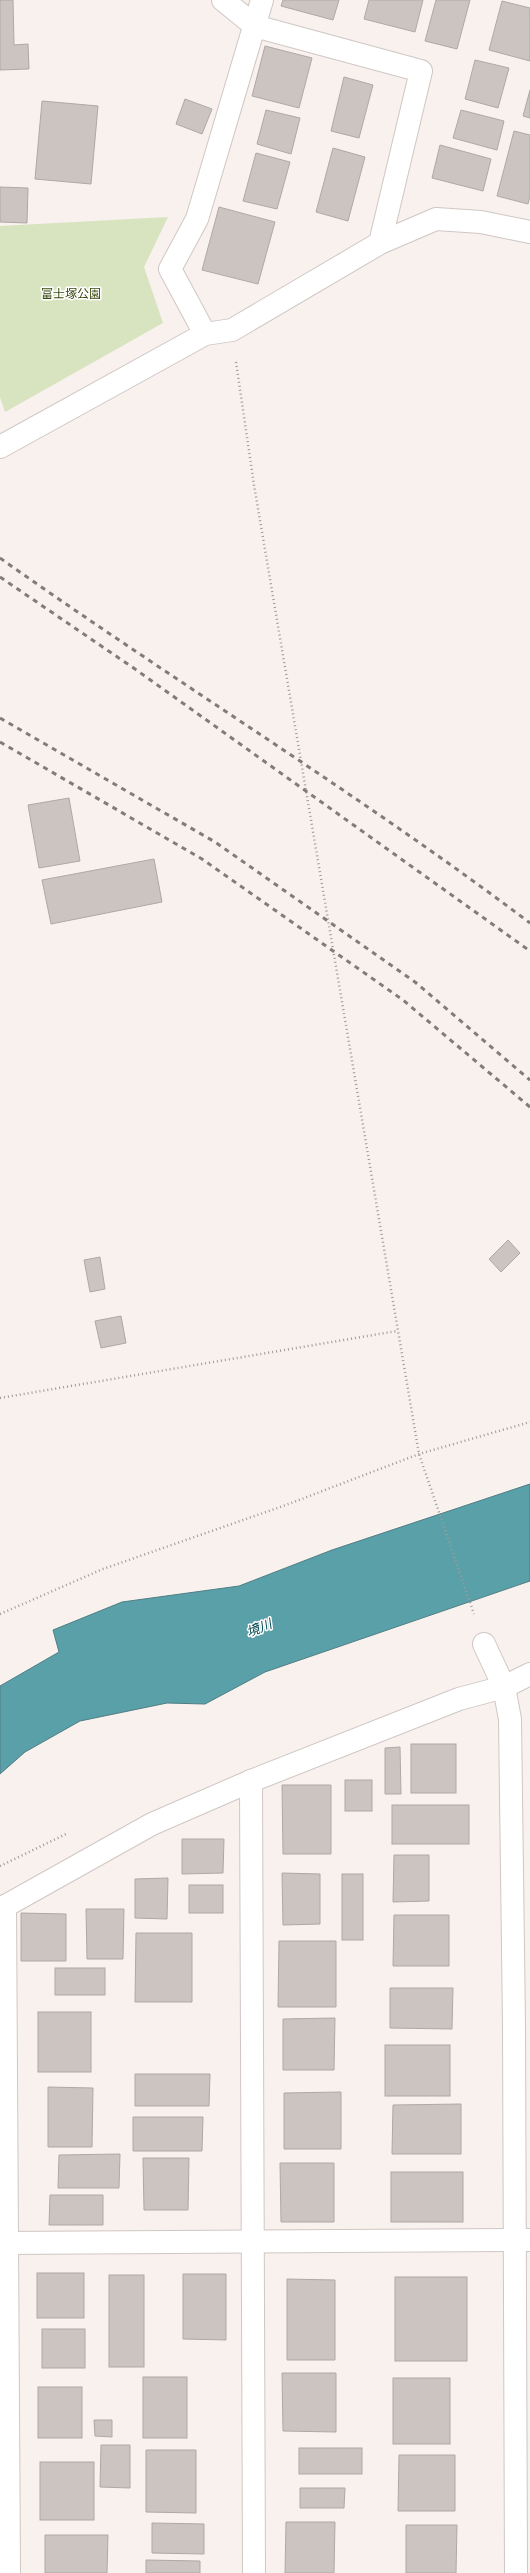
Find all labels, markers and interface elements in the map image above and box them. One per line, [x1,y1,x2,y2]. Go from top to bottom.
park label: 富士塚公園 [41,287,101,301]
water label: 境川 [244,1615,276,1640]

